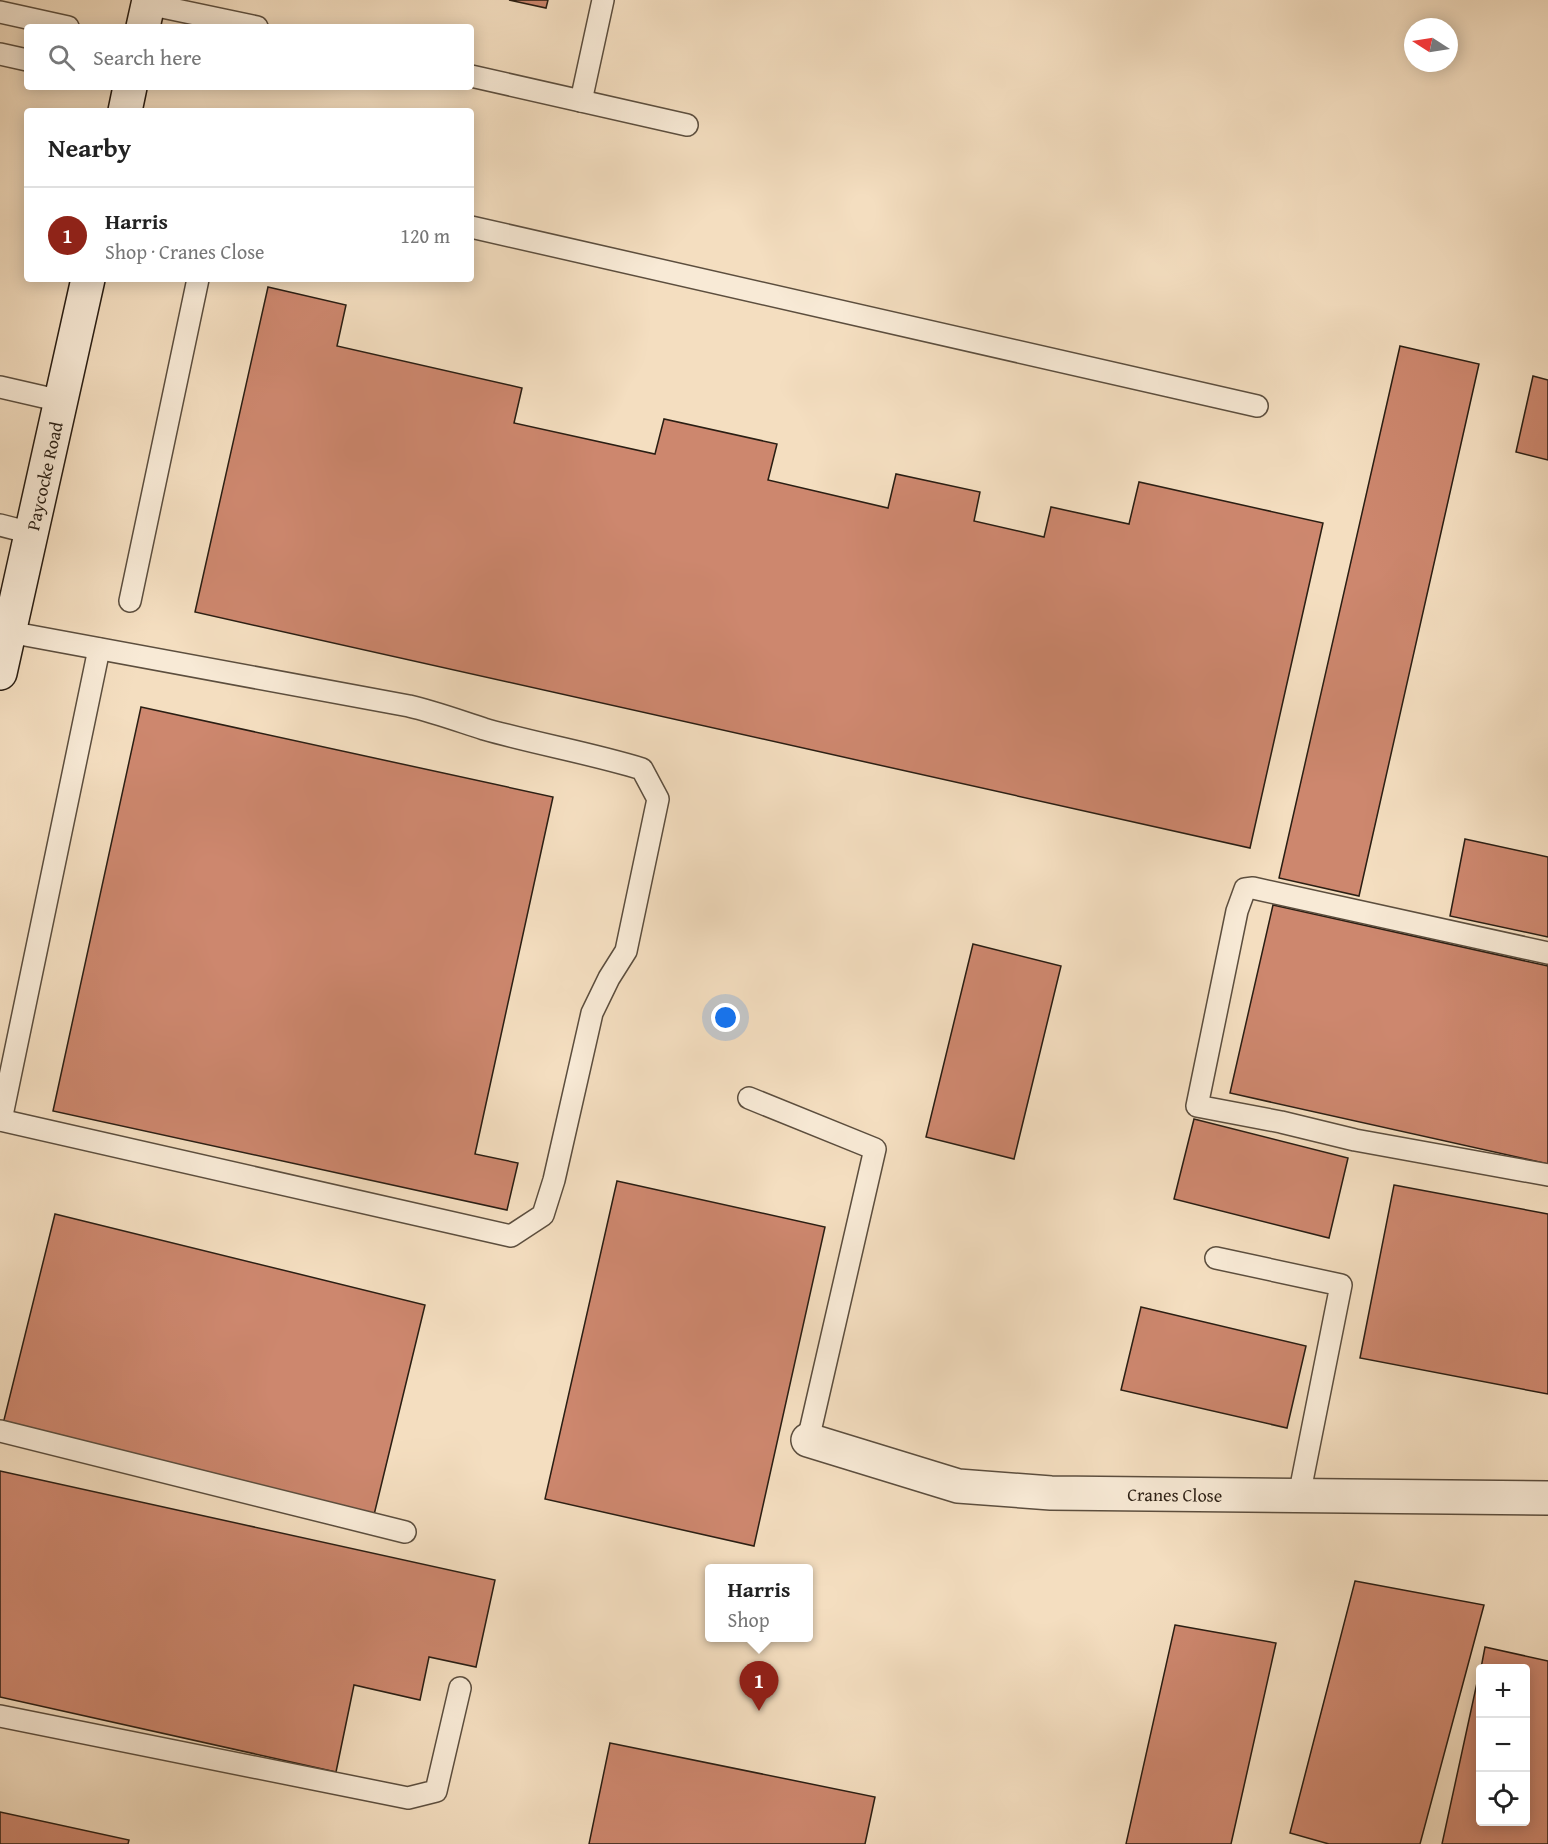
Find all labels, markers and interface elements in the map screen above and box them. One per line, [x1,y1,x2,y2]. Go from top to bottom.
north arrow [1404,18,1458,72]
search box [24,24,474,90]
icon: search [45,41,78,74]
text: Search here [93,41,202,73]
text: Nearby [48,128,131,167]
text: Harris [105,205,168,237]
text: 1 [62,221,73,250]
text: 120 m [400,221,450,250]
text: Shop · Cranes Close [105,237,264,266]
street label: Paycocke Road [19,418,69,533]
your location [711,1003,740,1032]
street label: Cranes Close [1127,1480,1222,1508]
popup [705,1564,813,1642]
text: Harris [727,1573,791,1605]
text: Shop [727,1605,769,1634]
pin: 1 [740,1662,778,1711]
map controls [1476,1664,1530,1826]
button: + [1476,1664,1530,1718]
button: − [1476,1718,1530,1772]
button: locate [1476,1772,1530,1826]

